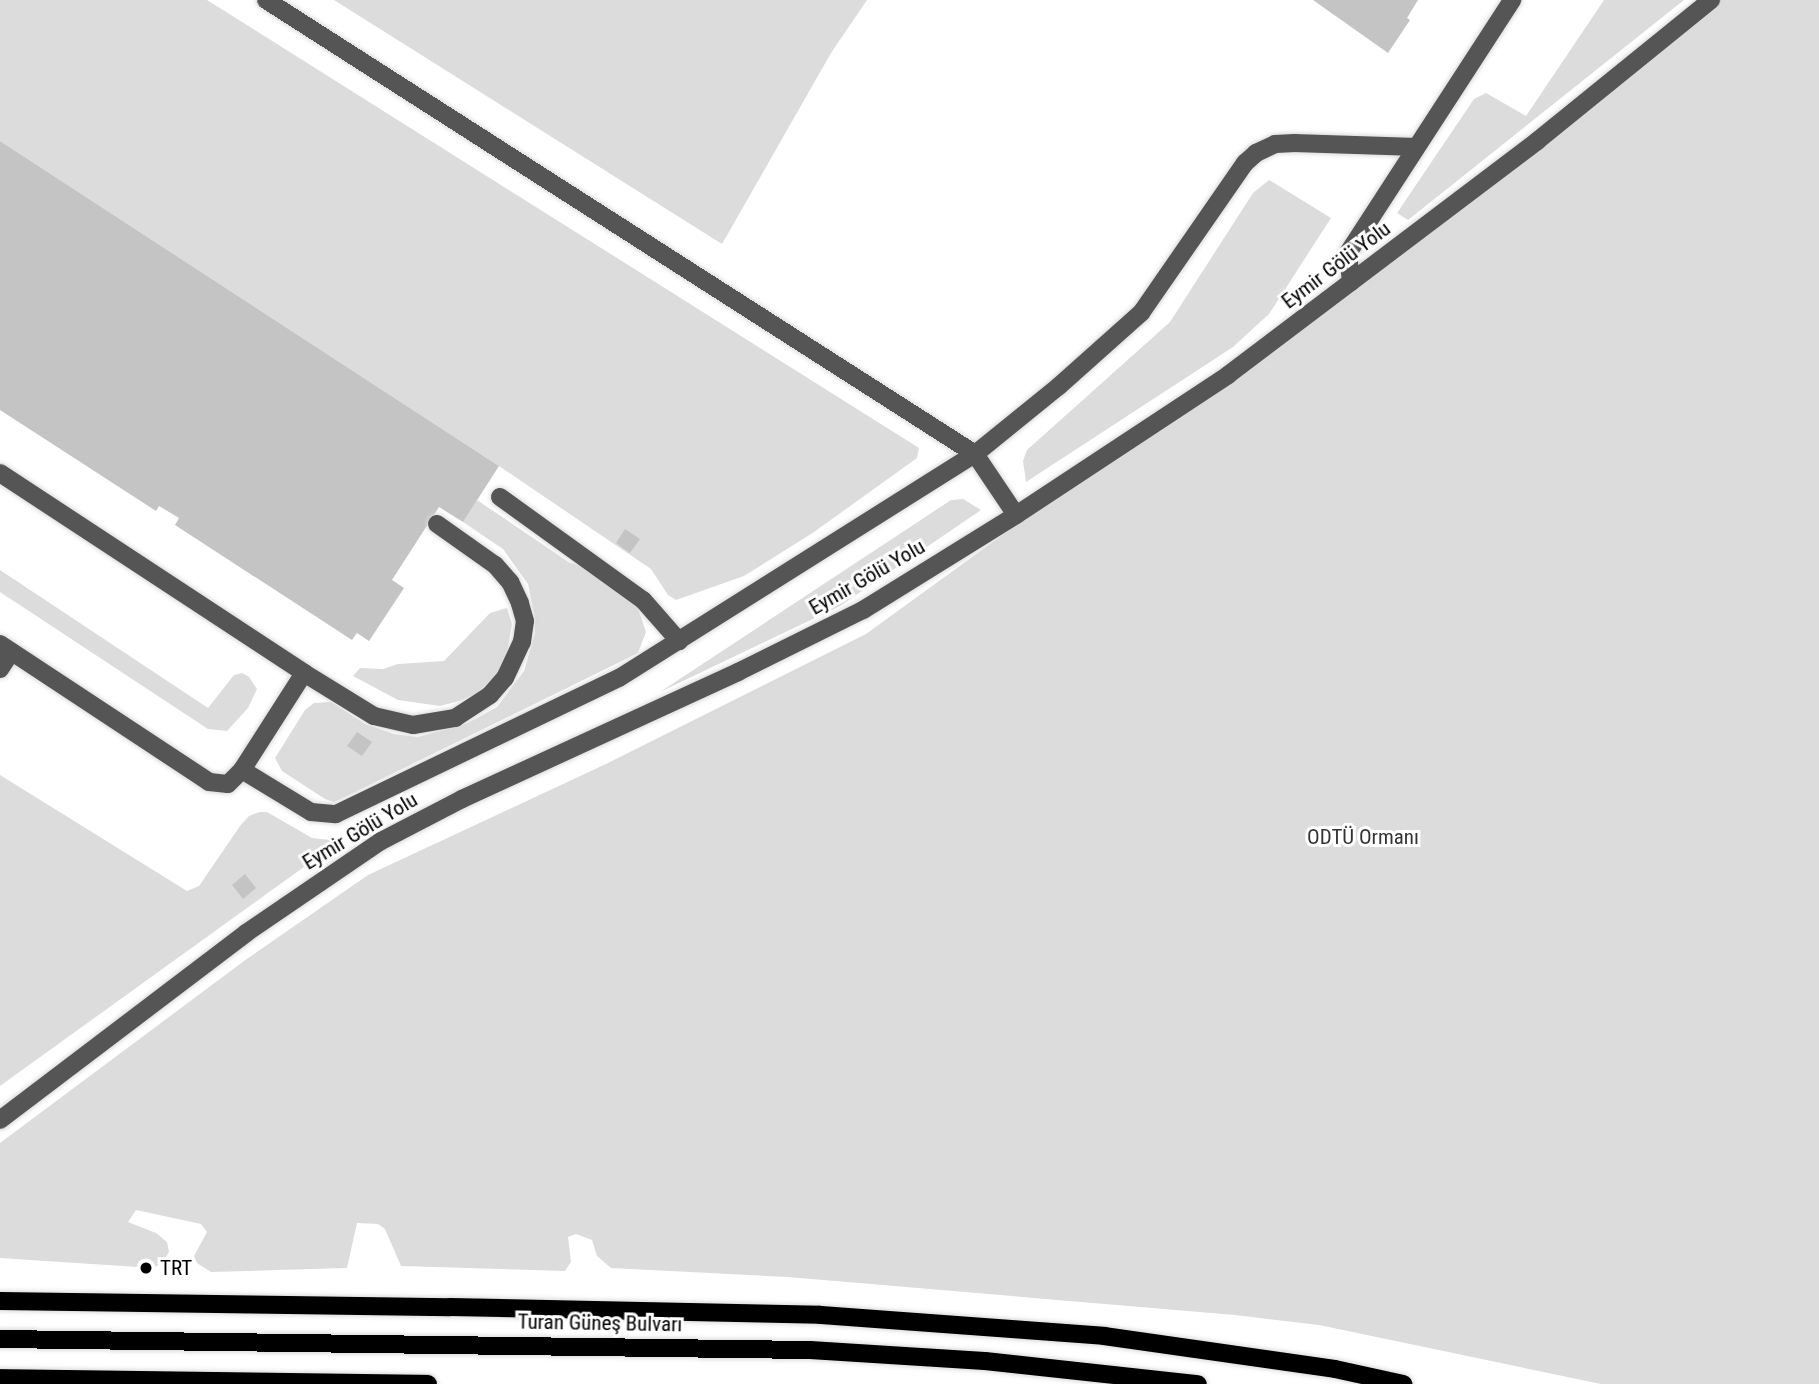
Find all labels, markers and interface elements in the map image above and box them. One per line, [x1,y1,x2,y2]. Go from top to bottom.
street label: Eymir Gölü Yolu [1277,216,1395,314]
street label: Eymir Gölü Yolu [805,534,929,620]
street label: Eymir Gölü Yolu [298,787,422,875]
park label: ODTÜ Ormanı [1307,824,1419,850]
place label: TRT [160,1255,192,1281]
marker: TRT [138,1260,154,1276]
street label: Turan Güneş Bulvarı [517,1309,683,1337]

